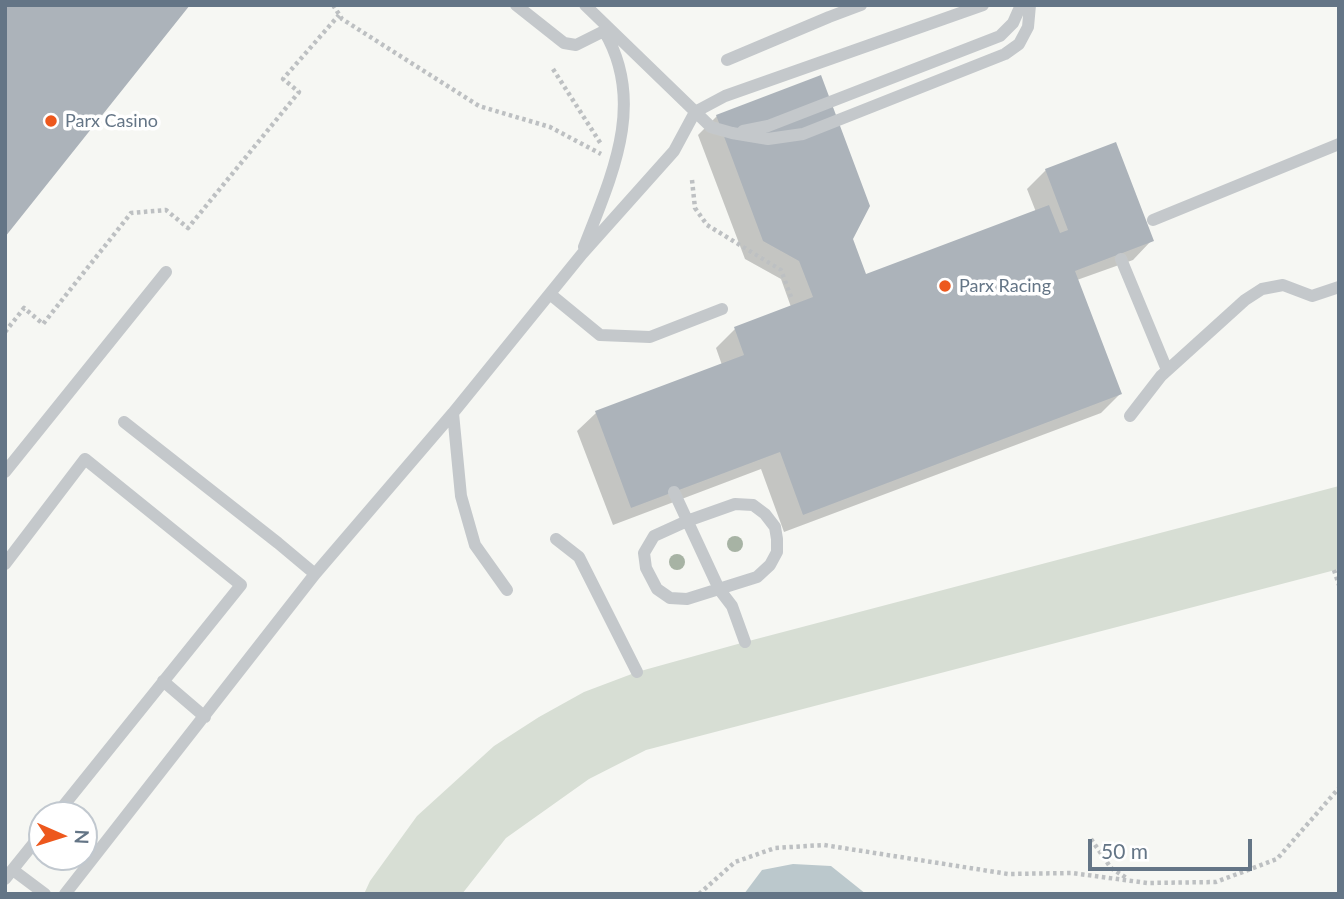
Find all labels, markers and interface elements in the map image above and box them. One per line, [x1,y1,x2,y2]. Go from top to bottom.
place label: Parx Casino [65,110,158,132]
marker: Parx Casino [43,113,59,129]
place label: Parx Racing [959,275,1051,297]
marker: Parx Racing [937,278,953,294]
north arrow [28,801,98,871]
scale bar [1092,825,1256,869]
text: N [71,829,94,845]
text: 50 m [1101,838,1148,863]

